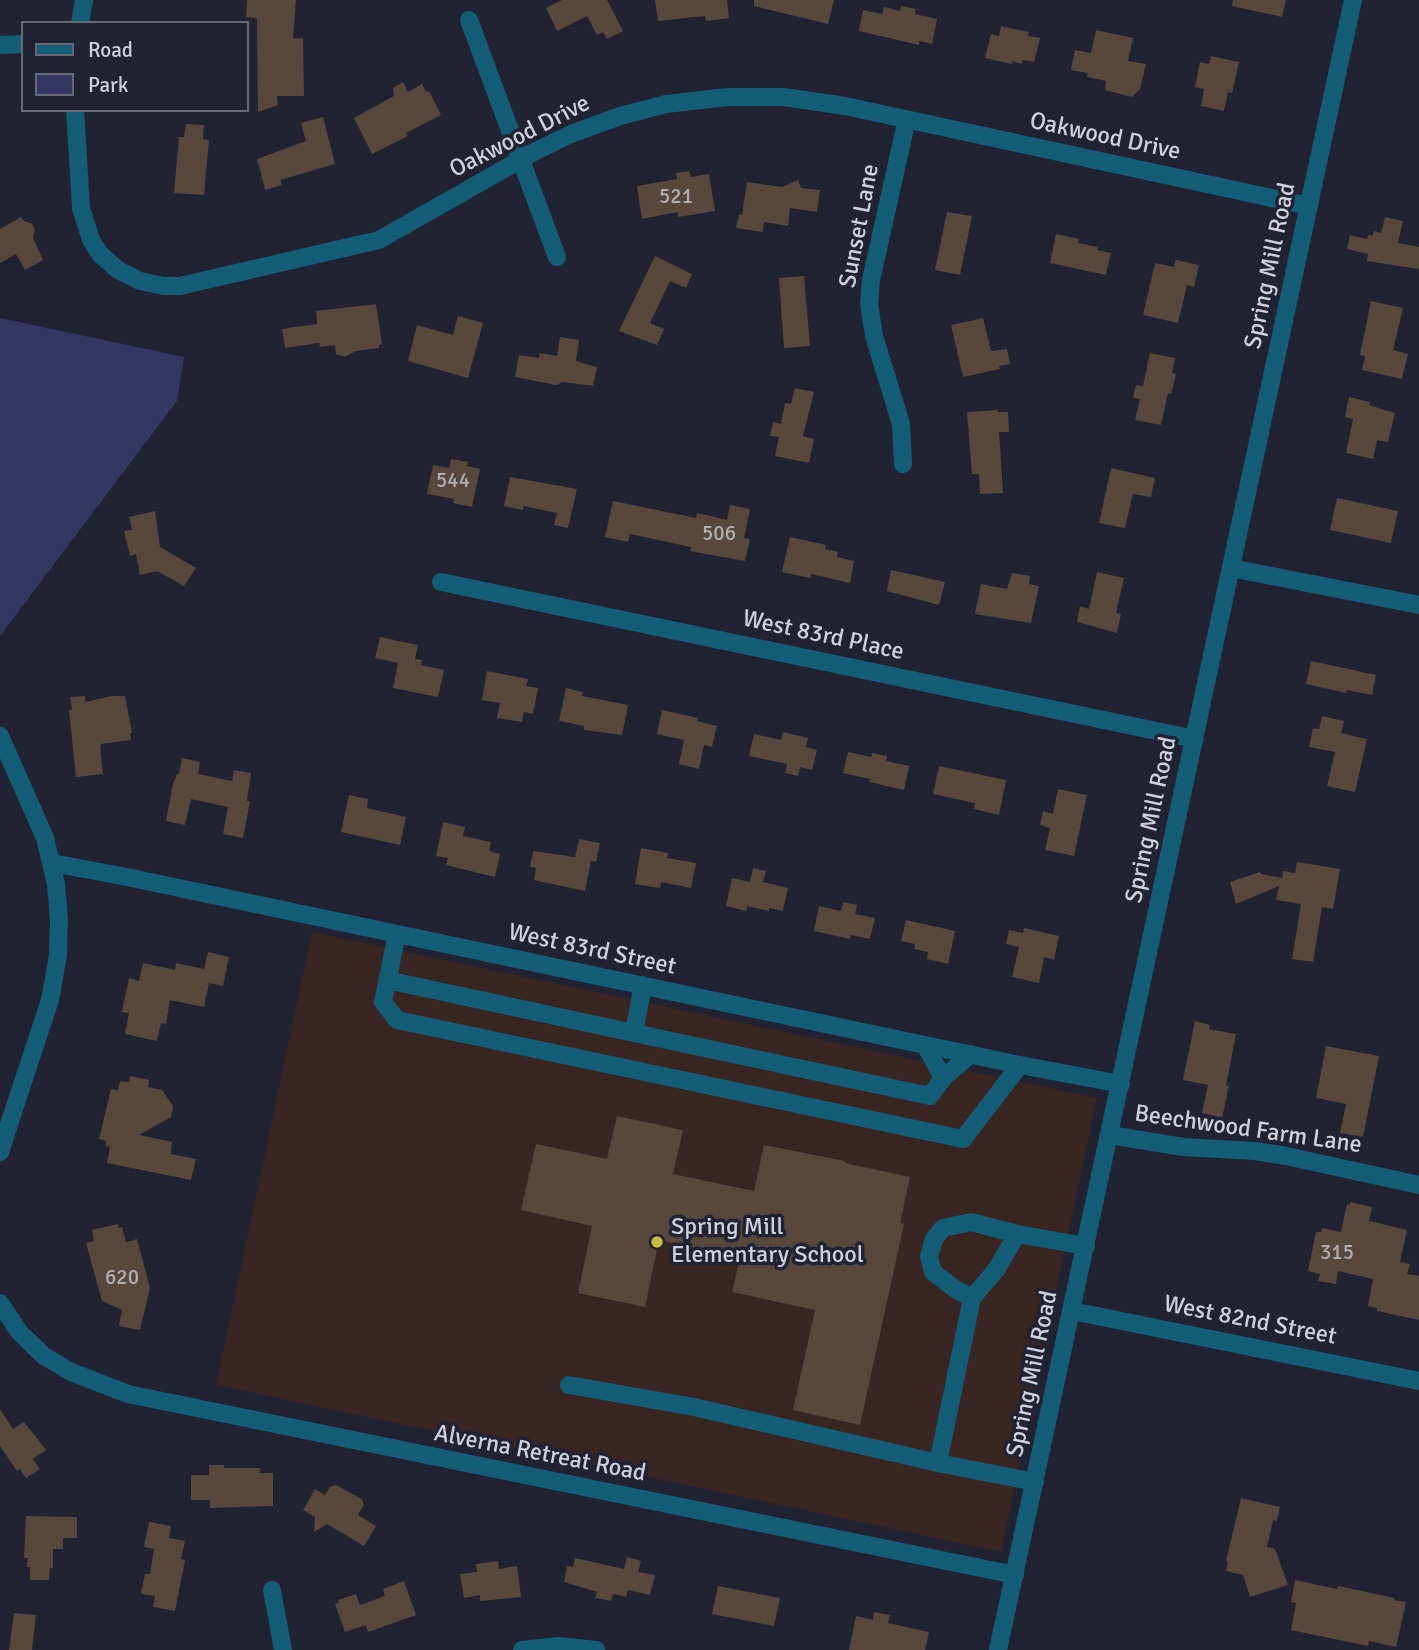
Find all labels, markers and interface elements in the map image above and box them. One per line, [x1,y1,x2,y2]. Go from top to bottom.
legend [21,21,248,112]
text: Road [88,37,133,63]
text: Park [88,72,128,98]
street label: Oakwood Drive [445,89,595,185]
street label: Oakwood Drive [1027,107,1183,167]
street label: Sunset Lane [834,162,886,290]
street label: Spring Mill Road [1239,180,1303,352]
house number: 521 [659,184,693,210]
house number: 544 [436,468,470,494]
house number: 506 [702,521,736,547]
street label: West 83rd Place [740,605,906,667]
street label: Spring Mill Road [1120,734,1184,906]
street label: West 83rd Street [506,918,678,982]
street label: Beechwood Farm Lane [1133,1100,1363,1160]
place label: Spring Mill Elementary School [671,1214,864,1270]
marker: Spring Mill Elementary School [649,1234,665,1250]
house number: 315 [1320,1240,1354,1266]
house number: 620 [105,1265,139,1291]
street label: Spring Mill Road [1001,1288,1065,1460]
street label: West 82nd Street [1161,1290,1339,1352]
street label: Alverna Retreat Road [432,1419,648,1489]

